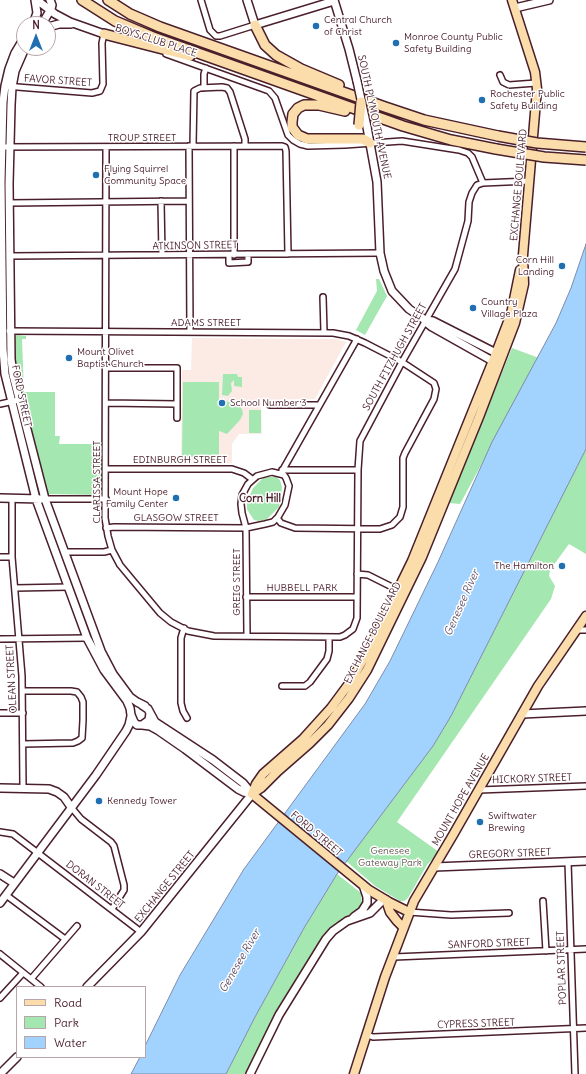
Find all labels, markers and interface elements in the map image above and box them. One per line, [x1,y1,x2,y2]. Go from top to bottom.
place label: Central Church of Christ [324,14,392,38]
north arrow [16,16,56,56]
text: N [32,18,40,32]
marker: Central Church of Christ [311,21,321,31]
street label: BOYS CLUB PLACE [114,22,198,60]
place label: Monroe County Public Safety Building [404,31,503,54]
marker: Monroe County Public Safety Building [391,38,401,48]
street label: SOUTH PLYMOUTH AVENUE [355,54,393,180]
street label: FAVOR STREET [24,73,92,89]
place label: Rochester Public Safety Building [490,88,565,112]
marker: Rochester Public Safety Building [477,95,487,105]
street label: EXCHANGE BOULEVARD [508,128,530,242]
street label: TROUP STREET [108,132,176,144]
place label: Flying Squirrel Community Space [104,163,186,186]
marker: Flying Squirrel Community Space [91,170,101,180]
street label: ATKINSON STREET [152,239,238,253]
place label: Corn Hill Landing [516,254,554,278]
marker: Corn Hill Landing [557,261,567,271]
place label: Country Village Plaza [481,296,537,320]
street label: SOUTH FITZHUGH STREET [360,301,430,413]
marker: Country Village Plaza [468,303,478,313]
street label: ADAMS STREET [171,317,241,329]
place label: Mount Olivet Baptist Church [77,346,144,370]
marker: Mount Olivet Baptist Church [64,353,74,363]
street label: FORD STREET [9,364,33,428]
place label: School Number 3 [230,397,307,409]
marker: School Number 3 [217,398,227,408]
street label: CLARISSA STREET [91,440,103,524]
street label: EDINBURGH STREET [133,454,227,466]
place label: Mount Hope Family Center [106,486,168,510]
district label: Corn Hill [239,492,281,506]
marker: Mount Hope Family Center [171,493,181,503]
street label: GLASGOW STREET [133,512,219,524]
street label: GREIG STREET [231,548,243,616]
place label: The Hamilton [494,560,554,572]
marker: The Hamilton [557,561,567,571]
water label: Genesee River [442,568,482,638]
street label: EXCHANGE BOULEVARD [342,580,404,686]
street label: HUBBELL PARK [267,582,337,594]
street label: OLEAN STREET [4,644,20,714]
street label: MOUNT HOPE AVENUE [430,752,492,848]
street label: HICKORY STREET [492,772,572,786]
place label: Kennedy Tower [107,795,177,807]
marker: Kennedy Tower [94,796,104,806]
street label: FORD STREET [288,809,344,859]
place label: Swiftwater Brewing [488,810,536,834]
marker: Swiftwater Brewing [475,817,485,827]
park label: Genesee Gateway Park [358,845,422,868]
street label: GREGORY STREET [469,847,551,861]
street label: EXCHANGE STREET [133,849,197,925]
street label: DORAN STREET [63,858,127,912]
water label: Genesee River [217,927,263,995]
street label: POPLAR STREET [555,931,569,1005]
street label: SANFORD STREET [448,937,530,951]
legend [16,986,146,1058]
text: Road [54,995,82,1010]
text: Park [54,1015,79,1030]
street label: CYPRESS STREET [437,1017,515,1031]
text: Water [54,1035,87,1050]

